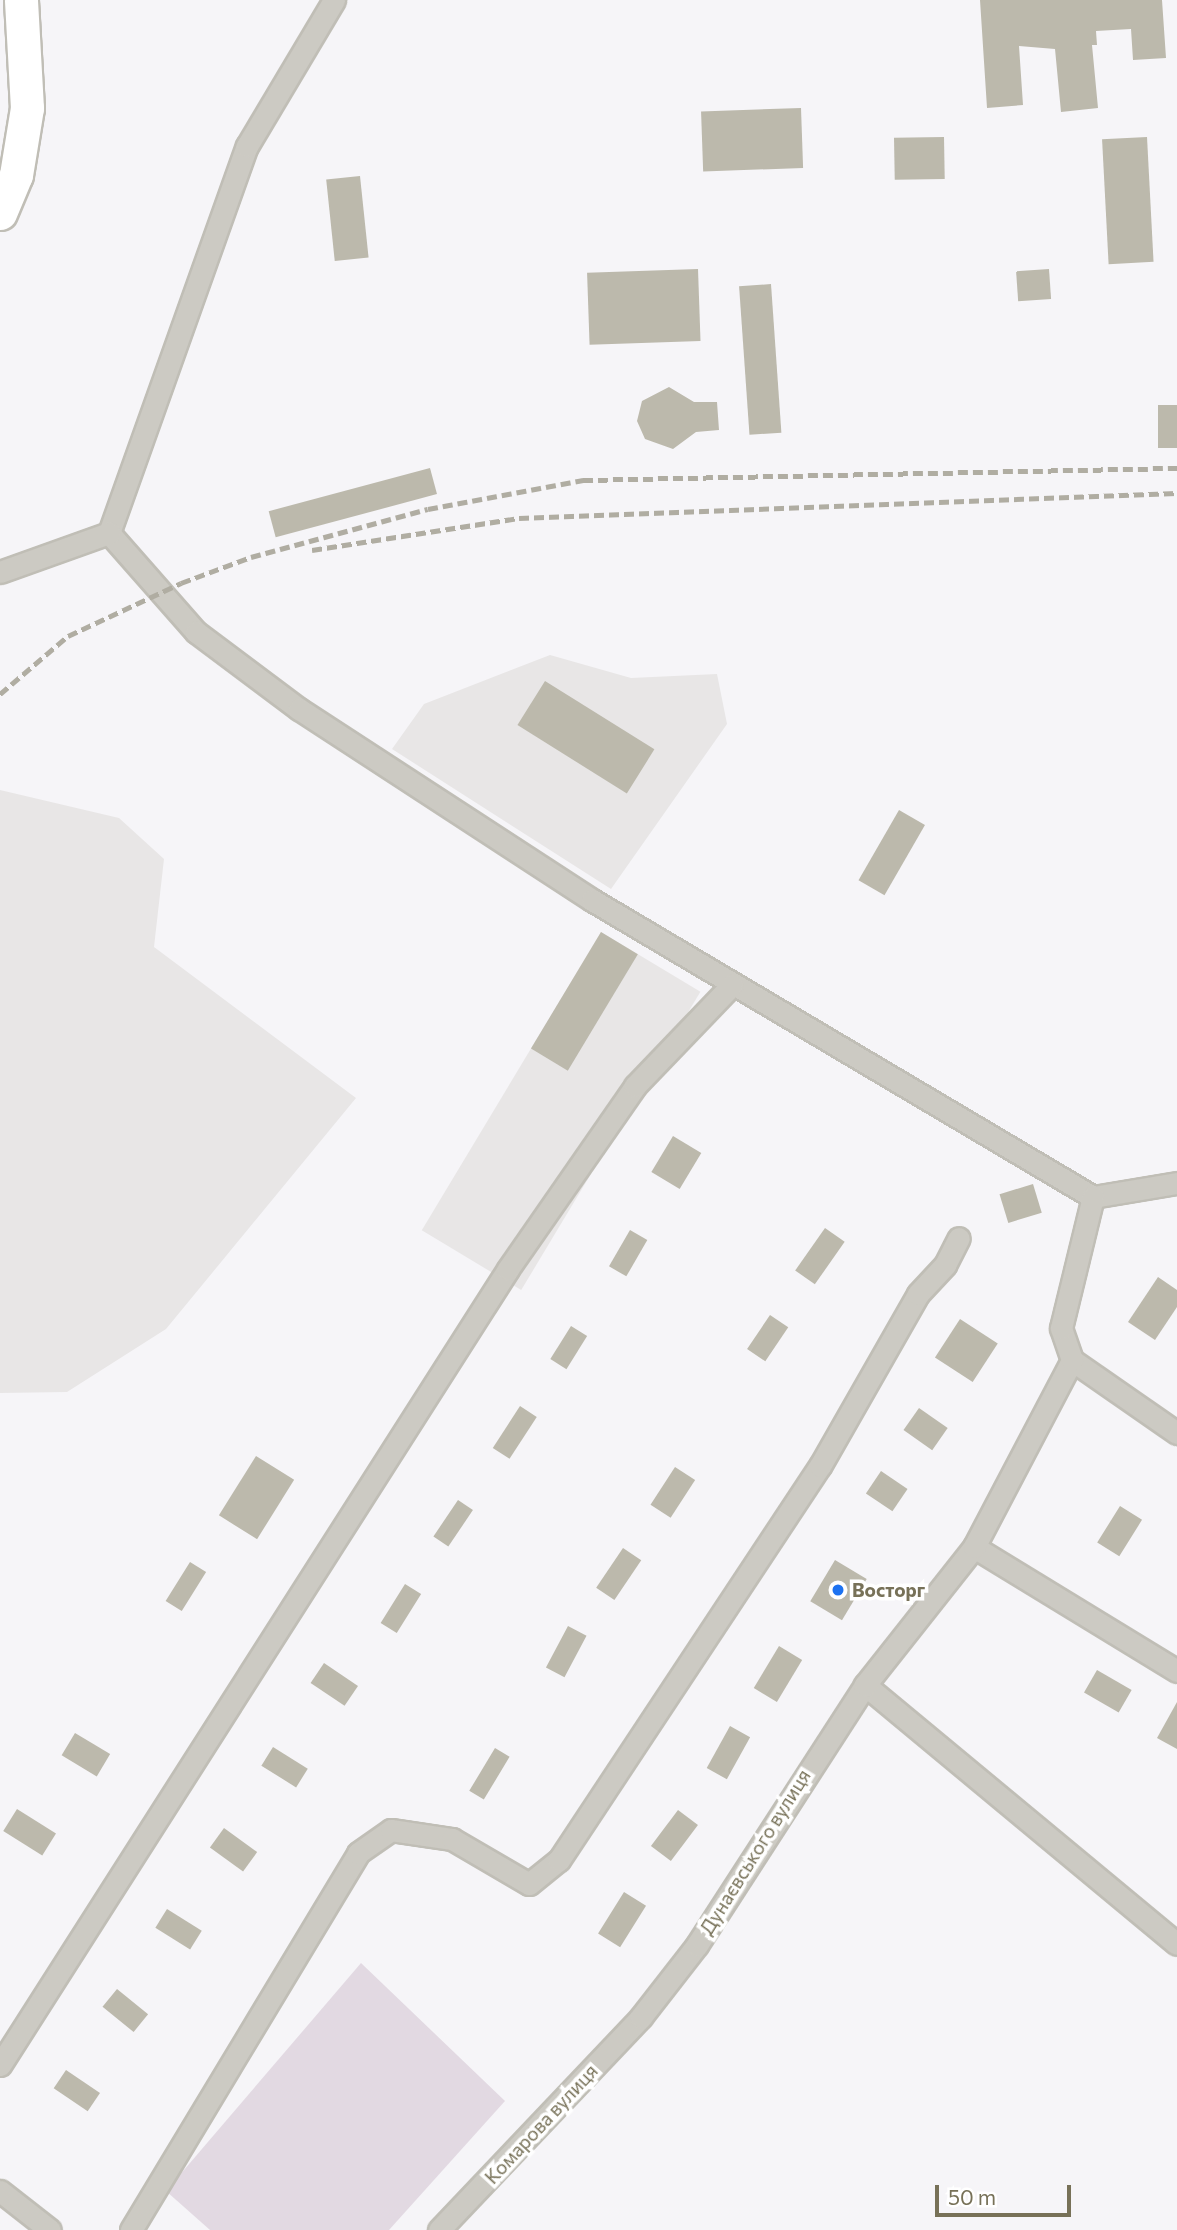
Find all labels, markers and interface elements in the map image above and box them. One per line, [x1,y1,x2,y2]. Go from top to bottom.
place label: Восторг [852,1579,925,1601]
marker: Восторг [830,1582,846,1598]
street label: Дунаєвського вулиця [695,1765,815,1939]
street label: Комарова вулиця [480,2060,602,2188]
scale bar [939,2170,1076,2214]
text: 50 m [948,2184,996,2209]

